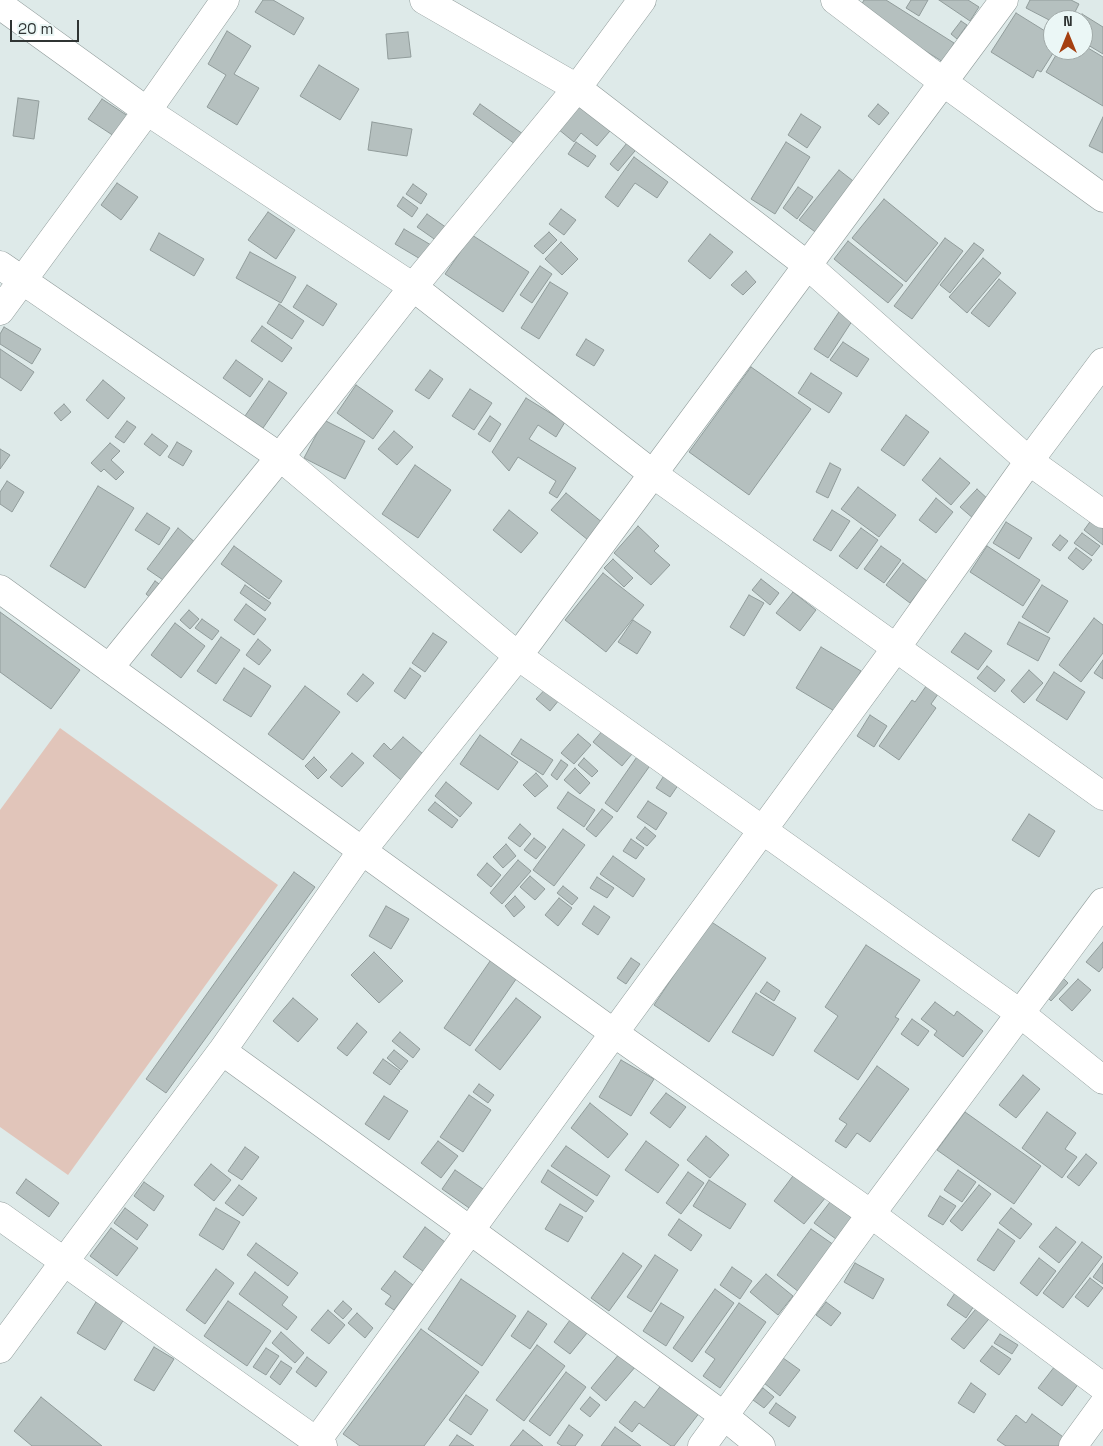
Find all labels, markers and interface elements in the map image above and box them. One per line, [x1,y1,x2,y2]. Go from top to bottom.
scale bar [12,10,81,42]
north arrow [1043,10,1093,60]
text: N [1063,12,1073,30]
text: 20 m [18,19,53,38]

